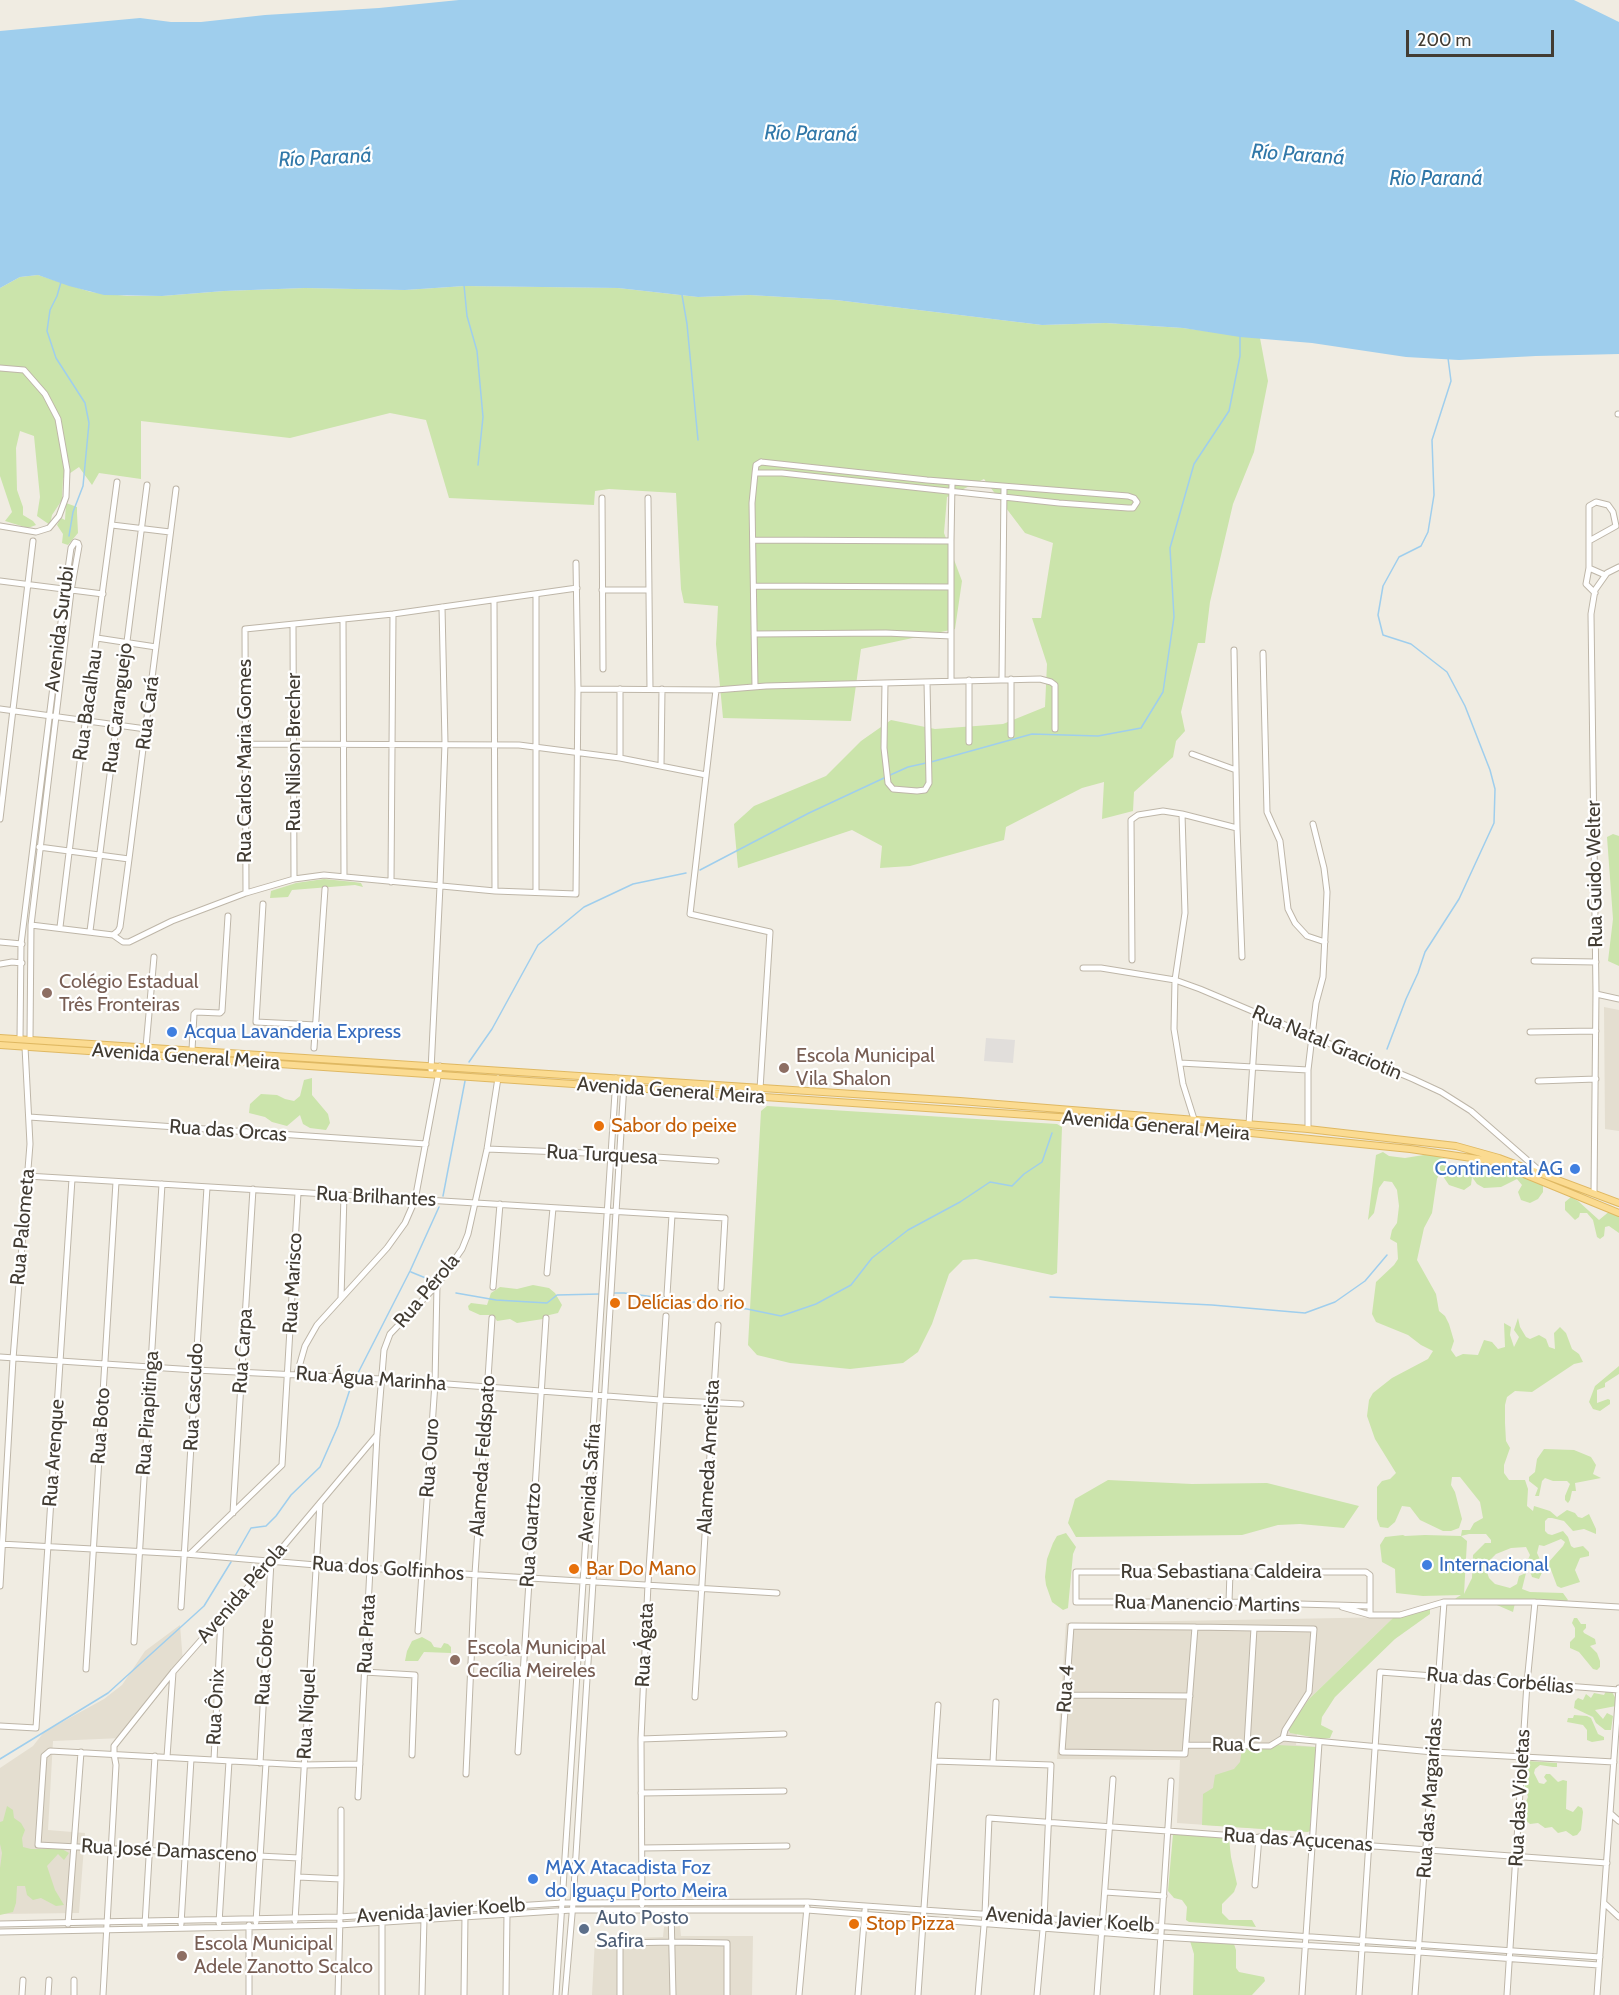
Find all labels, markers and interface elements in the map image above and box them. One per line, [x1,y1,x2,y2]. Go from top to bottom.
scale bar [1409,18,1558,56]
text: 200 m [1417,29,1471,51]
water label: Río Paraná [764,121,858,147]
water label: Río Paraná [1250,139,1346,171]
water label: Río Paraná [278,143,372,173]
water label: Rio Paraná [1389,166,1483,192]
street label: Avenida Surubi [40,565,80,693]
street label: Rua Caranguejo [98,641,138,775]
street label: Rua Bacalhau [68,648,108,762]
street label: Rua Carlos Maria Gomes [233,659,257,863]
street label: Rua Nilson Brecher [282,673,306,831]
street label: Rua Cará [132,675,164,751]
street label: Rua Guido Welter [1582,800,1608,948]
place label: Colégio Estadual Três Fronteiras [59,970,198,1017]
marker: Colégio Estadual Três Fronteiras [40,986,54,1000]
street label: Rua Natal Graciotin [1248,1001,1406,1085]
place label: Acqua Lavanderia Express [184,1020,401,1044]
marker: Acqua Lavanderia Express [165,1025,179,1039]
street label: Avenida General Meira [91,1038,281,1076]
place label: Escola Municipal Vila Shalon [796,1044,935,1091]
marker: Escola Municipal Vila Shalon [777,1061,791,1075]
street label: Avenida General Meira [576,1072,766,1110]
street label: Avenida General Meira [1061,1106,1251,1146]
place label: Sabor do peixe [611,1114,737,1138]
street label: Rua das Orcas [168,1115,288,1147]
marker: Sabor do peixe [592,1119,606,1133]
street label: Rua Turquesa [546,1140,658,1170]
place label: Continental AG [1434,1157,1563,1181]
marker: Continental AG [1568,1162,1582,1176]
street label: Rua Palometa [6,1168,40,1286]
street label: Rua Brilhantes [315,1182,437,1212]
street label: Rua Marisco [278,1232,308,1334]
street label: Rua Pérola [389,1249,465,1333]
place label: Delícias do rio [627,1291,744,1315]
marker: Delícias do rio [608,1296,622,1310]
street label: Rua Carpa [228,1308,258,1394]
street label: Rua Cascudo [179,1342,209,1452]
street label: Rua Pirapitinga [132,1350,164,1476]
street label: Rua Água Marinha [295,1362,447,1396]
street label: Alameda Feldspato [465,1375,501,1537]
street label: Alameda Ametista [693,1379,725,1535]
street label: Rua Boto [86,1387,116,1465]
street label: Rua Arenque [38,1398,70,1508]
street label: Rua Ouro [415,1418,445,1498]
street label: Avenida Safira [574,1422,606,1544]
street label: Rua Quartzo [515,1482,547,1588]
street label: Avenida Pérola [192,1538,292,1648]
street label: Rua dos Golfinhos [311,1552,465,1586]
place label: Internacional [1439,1553,1549,1577]
place label: Bar Do Mano [586,1557,696,1581]
marker: Internacional [1420,1558,1434,1572]
street label: Rua Sebastiana Caldeira [1120,1560,1322,1584]
marker: Bar Do Mano [567,1562,581,1576]
street label: Rua Manencio Martins [1114,1590,1300,1618]
street label: Rua Prata [353,1594,381,1674]
street label: Rua Ágata [631,1602,659,1688]
street label: Rua Cobre [251,1618,279,1706]
place label: Escola Municipal Cecília Meireles [467,1636,606,1683]
marker: Escola Municipal Cecília Meireles [448,1653,462,1667]
street label: Rua das Corbélias [1426,1663,1574,1699]
street label: Rua 4 [1052,1664,1080,1714]
street label: Rua Ônix [202,1668,230,1746]
street label: Rua Níquel [293,1668,321,1760]
street label: Rua das Margaridas [1412,1717,1448,1879]
street label: Rua das Violetas [1504,1729,1536,1867]
street label: Rua C [1212,1733,1260,1757]
street label: Rua das Açucenas [1222,1823,1374,1857]
street label: Rua José Damasceno [80,1834,258,1868]
place label: MAX Atacadista Foz do Iguaçu Porto Meira [545,1856,727,1903]
marker: MAX Atacadista Foz do Iguaçu Porto Meira [526,1872,540,1886]
street label: Avenida Javier Koelb [356,1893,526,1929]
street label: Avenida Javier Koelb [985,1902,1155,1938]
place label: Auto Posto Safira [596,1906,689,1953]
place label: Stop Pizza [866,1912,955,1936]
marker: Stop Pizza [847,1917,861,1931]
marker: Auto Posto Safira [577,1922,591,1936]
place label: Escola Municipal Adele Zanotto Scalco [194,1932,373,1979]
marker: Escola Municipal Adele Zanotto Scalco [175,1949,189,1963]

